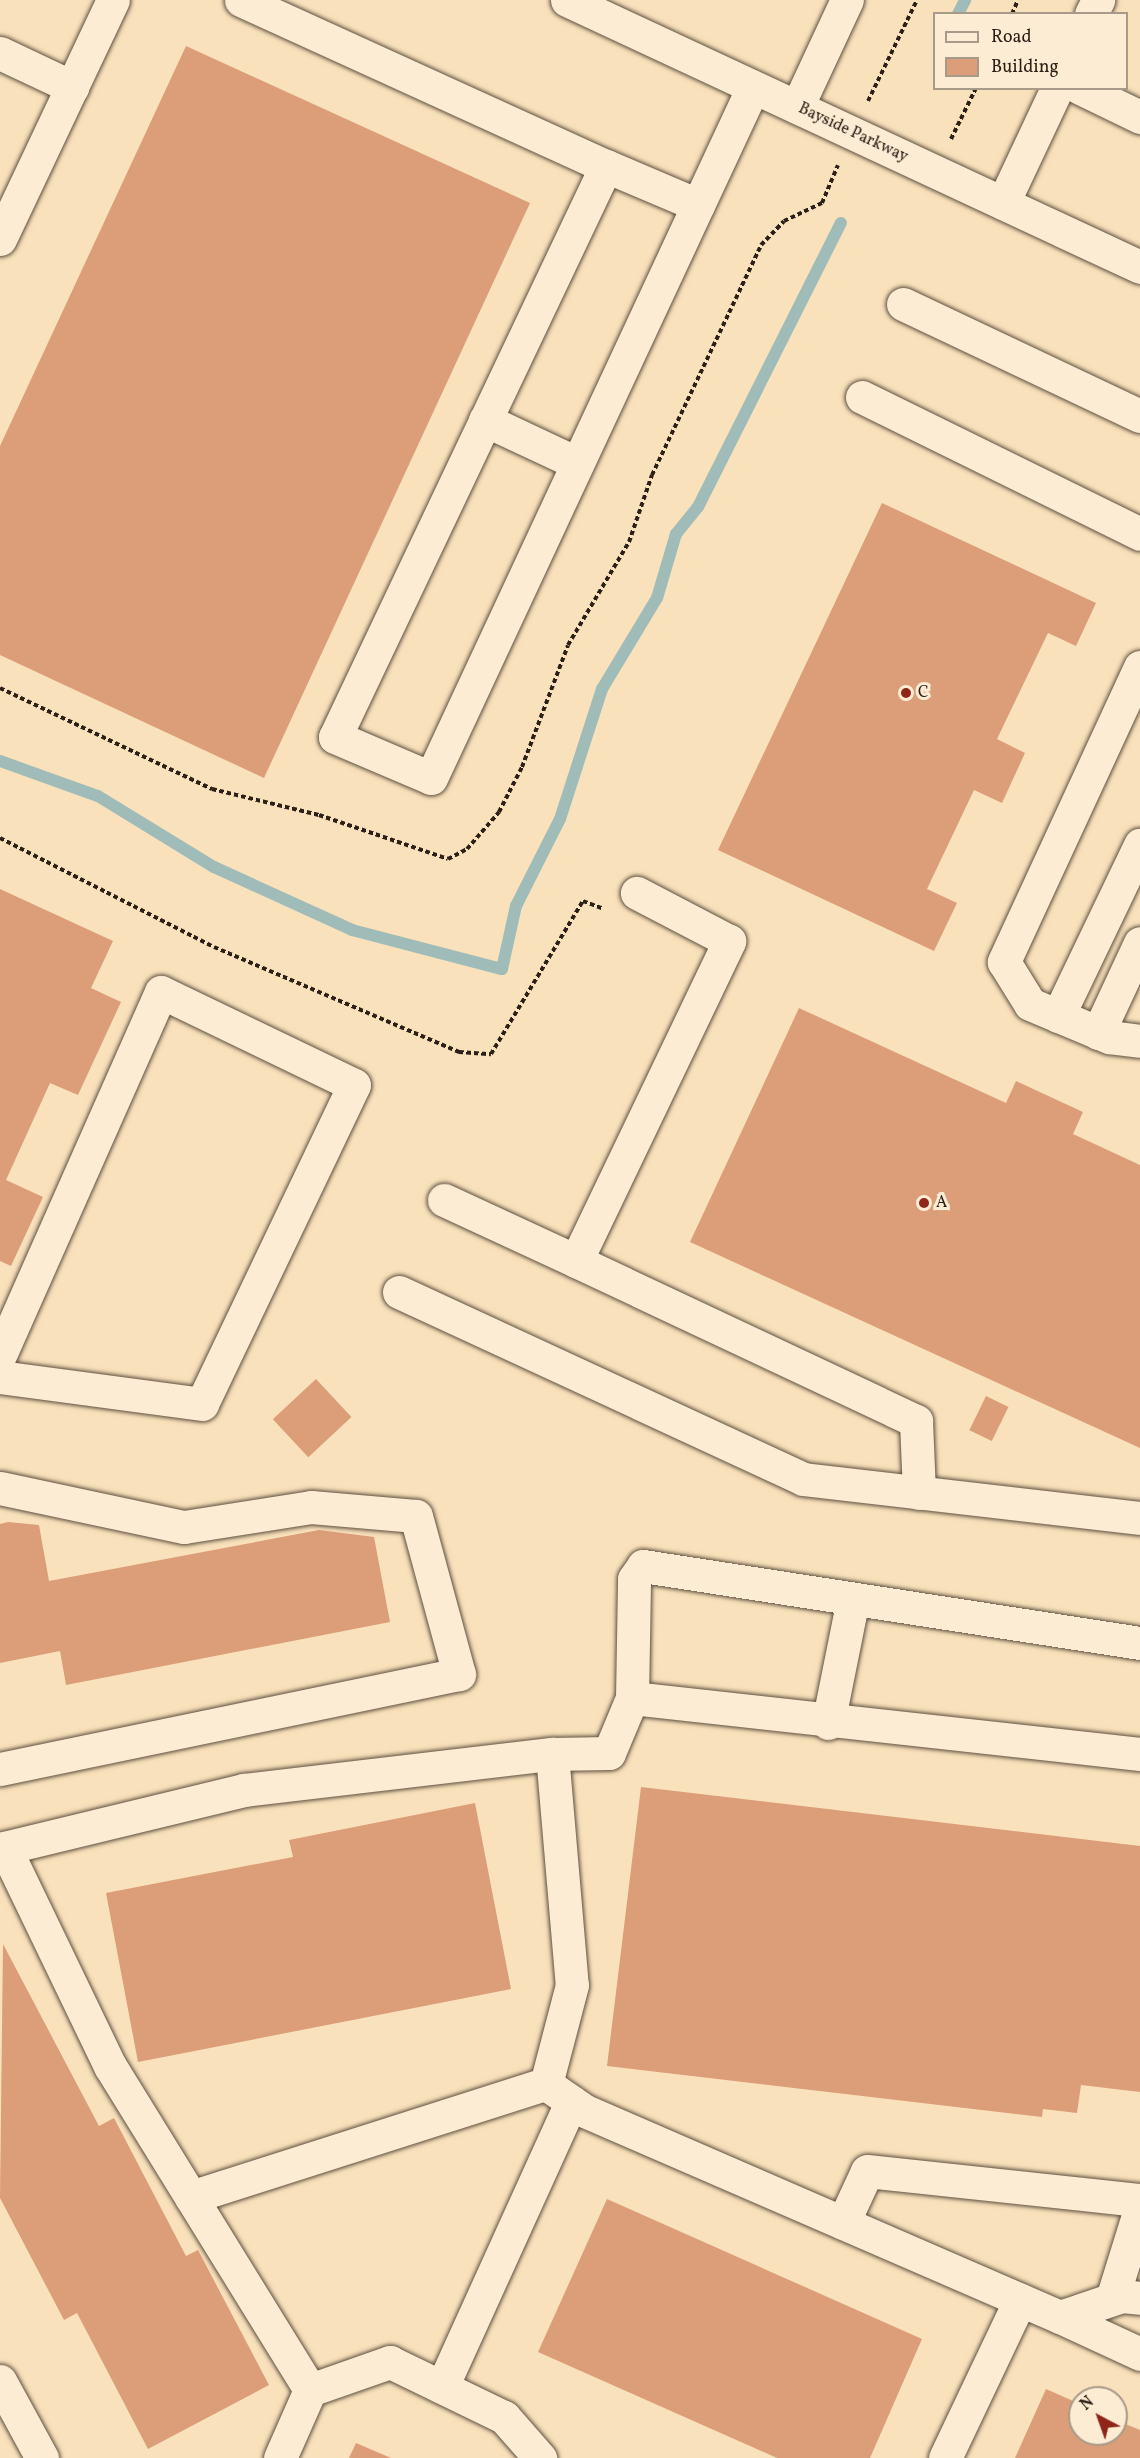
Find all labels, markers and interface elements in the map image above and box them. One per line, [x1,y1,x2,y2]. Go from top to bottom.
legend [933,12,1128,90]
text: Road [991,25,1032,50]
text: Building [991,55,1059,80]
street label: Bayside Parkway [795,99,911,167]
place label: C [918,683,928,703]
marker: C [899,686,913,700]
place label: A [936,1193,947,1213]
marker: A [917,1196,931,1210]
north arrow [1068,2386,1128,2446]
text: N [1076,2392,1099,2416]

